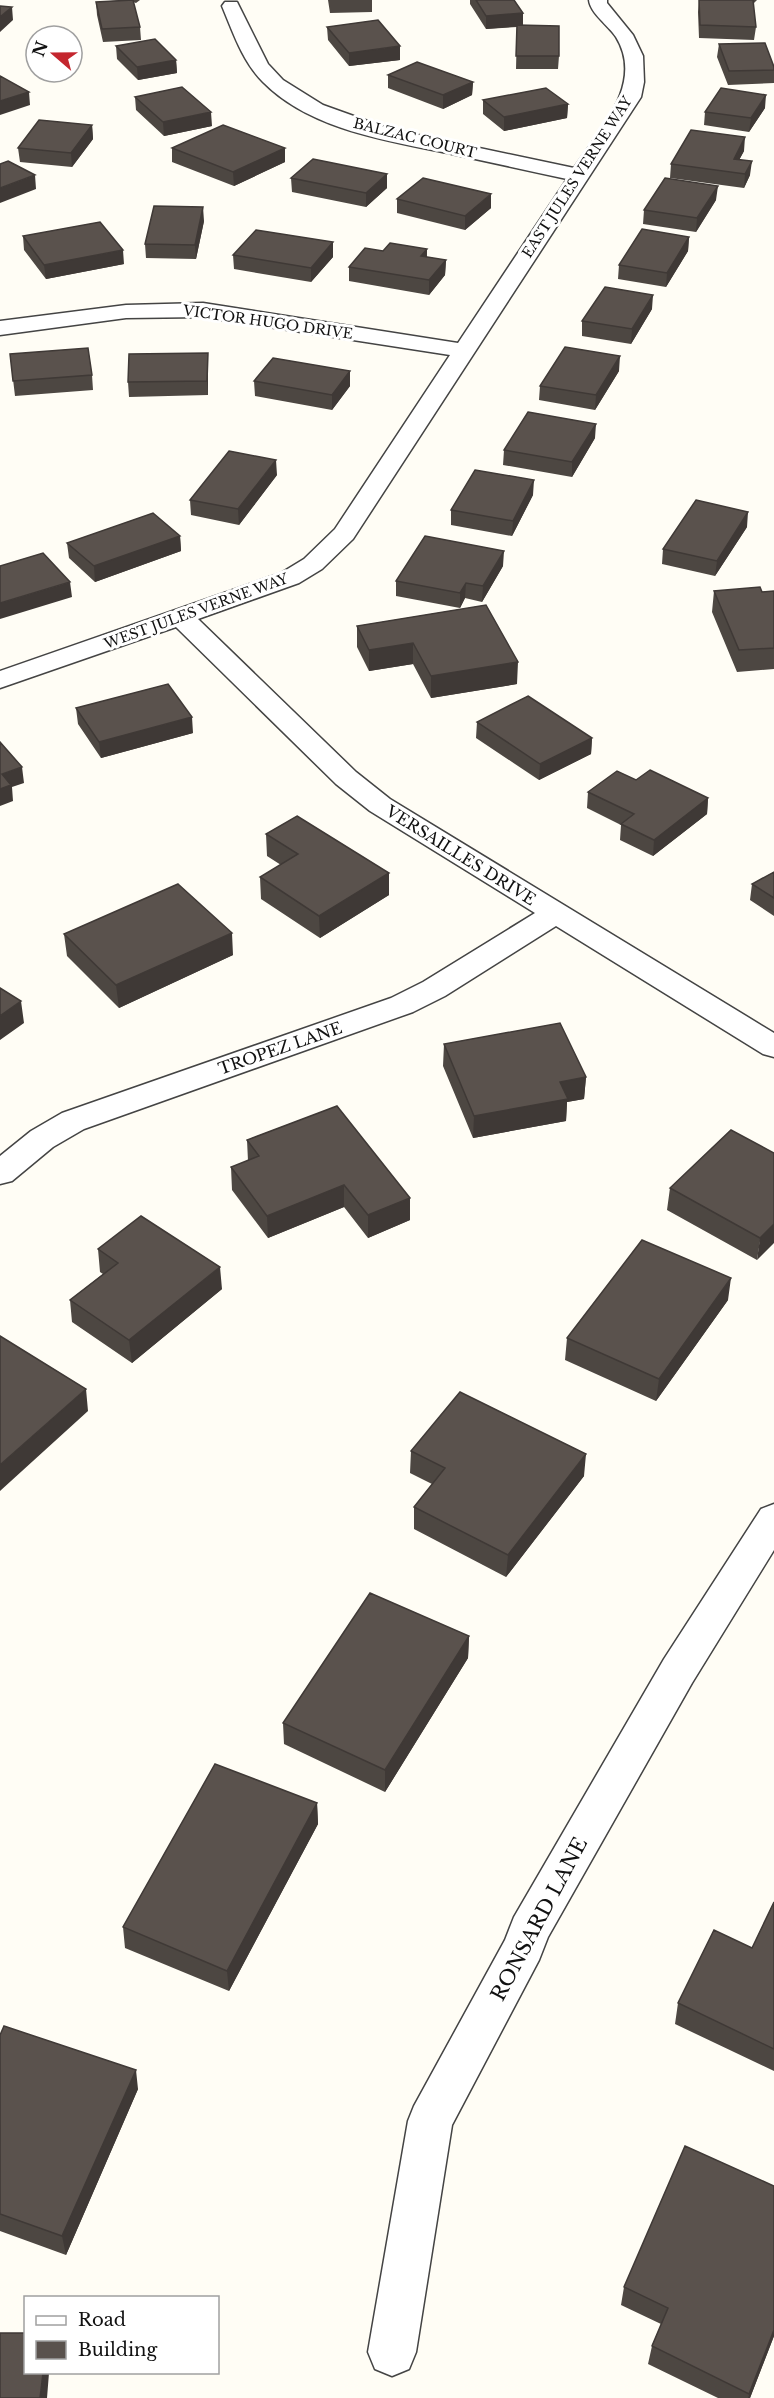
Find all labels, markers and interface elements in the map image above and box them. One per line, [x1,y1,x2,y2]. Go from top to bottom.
north arrow [24,24,84,84]
text: N [28,38,52,59]
street label: EAST JULES VERNE WAY [518,92,636,261]
street label: BALZAC COURT [351,114,479,162]
street label: VICTOR HUGO DRIVE [181,301,354,343]
street label: WEST JULES VERNE WAY [100,569,291,653]
street label: VERSAILLES DRIVE [382,800,540,909]
street label: TROPEZ LANE [215,1017,345,1079]
street label: RONSARD LANE [486,1833,592,2005]
legend [24,2296,219,2374]
text: Road [78,2309,126,2331]
text: Building [78,2339,157,2361]

